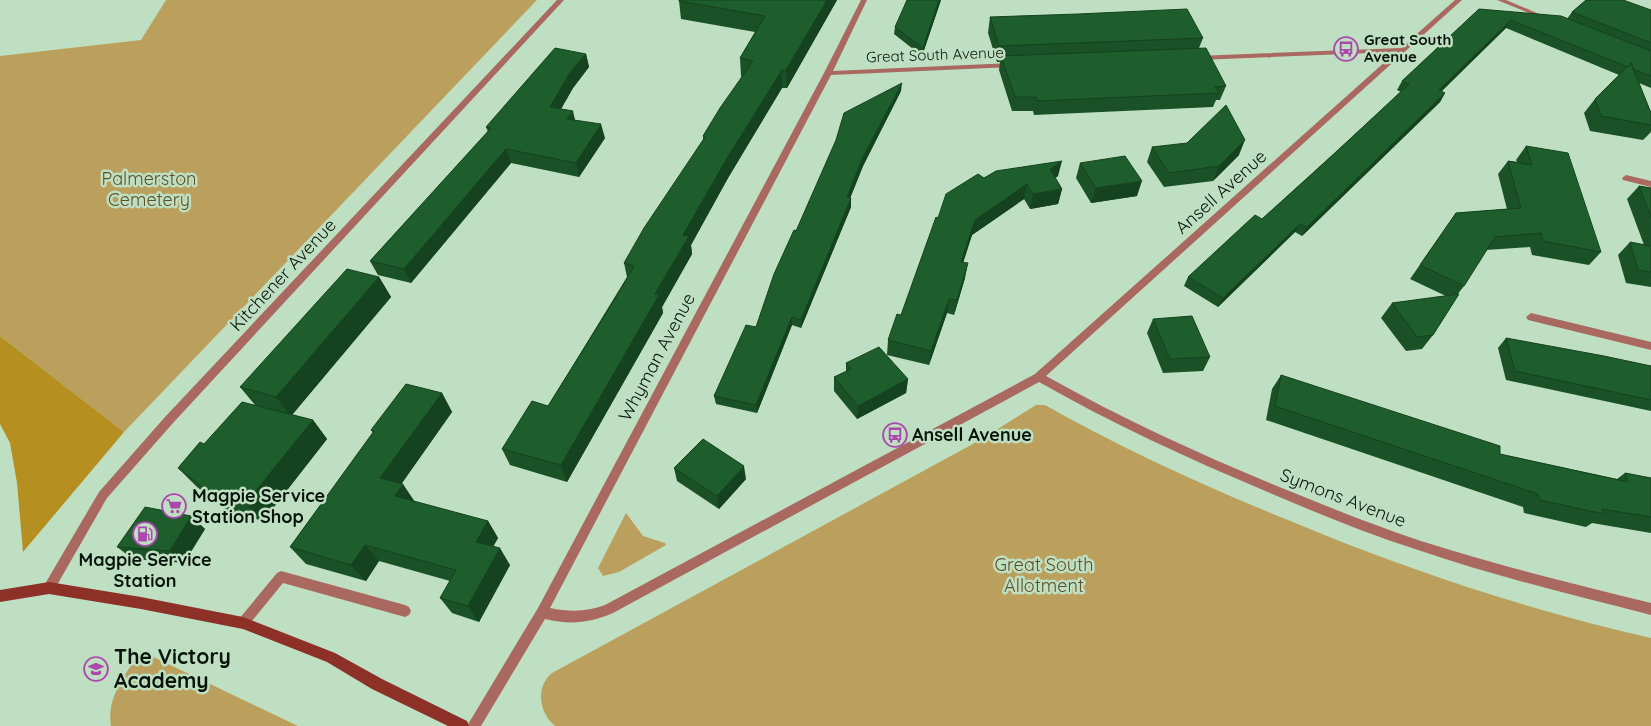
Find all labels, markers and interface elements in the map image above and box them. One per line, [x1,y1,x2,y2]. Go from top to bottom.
place label: Great South Avenue [1364,30,1451,66]
bus stop icon: Great South Avenue [1333,36,1359,62]
street label: Great South Avenue [866,43,1004,66]
street label: Ansell Avenue [1170,144,1271,239]
park label: Palmerston Cemetery [102,167,196,211]
street label: Kitchener Avenue [225,214,341,336]
street label: Whyman Avenue [613,289,700,425]
bus stop icon: Ansell Avenue [882,422,908,448]
place label: Ansell Avenue [912,423,1032,446]
street label: Symons Avenue [1277,463,1409,532]
place label: Magpie Service Station Shop [192,484,325,528]
supermarket icon: Magpie Service Station Shop [161,493,187,519]
fuel station icon: Magpie Service Station [132,521,158,547]
place label: Magpie Service Station [78,548,212,592]
park label: Great South Allotment [995,553,1093,597]
place label: The Victory Academy [114,643,231,693]
school or university icon: The Victory Academy [83,656,109,682]

